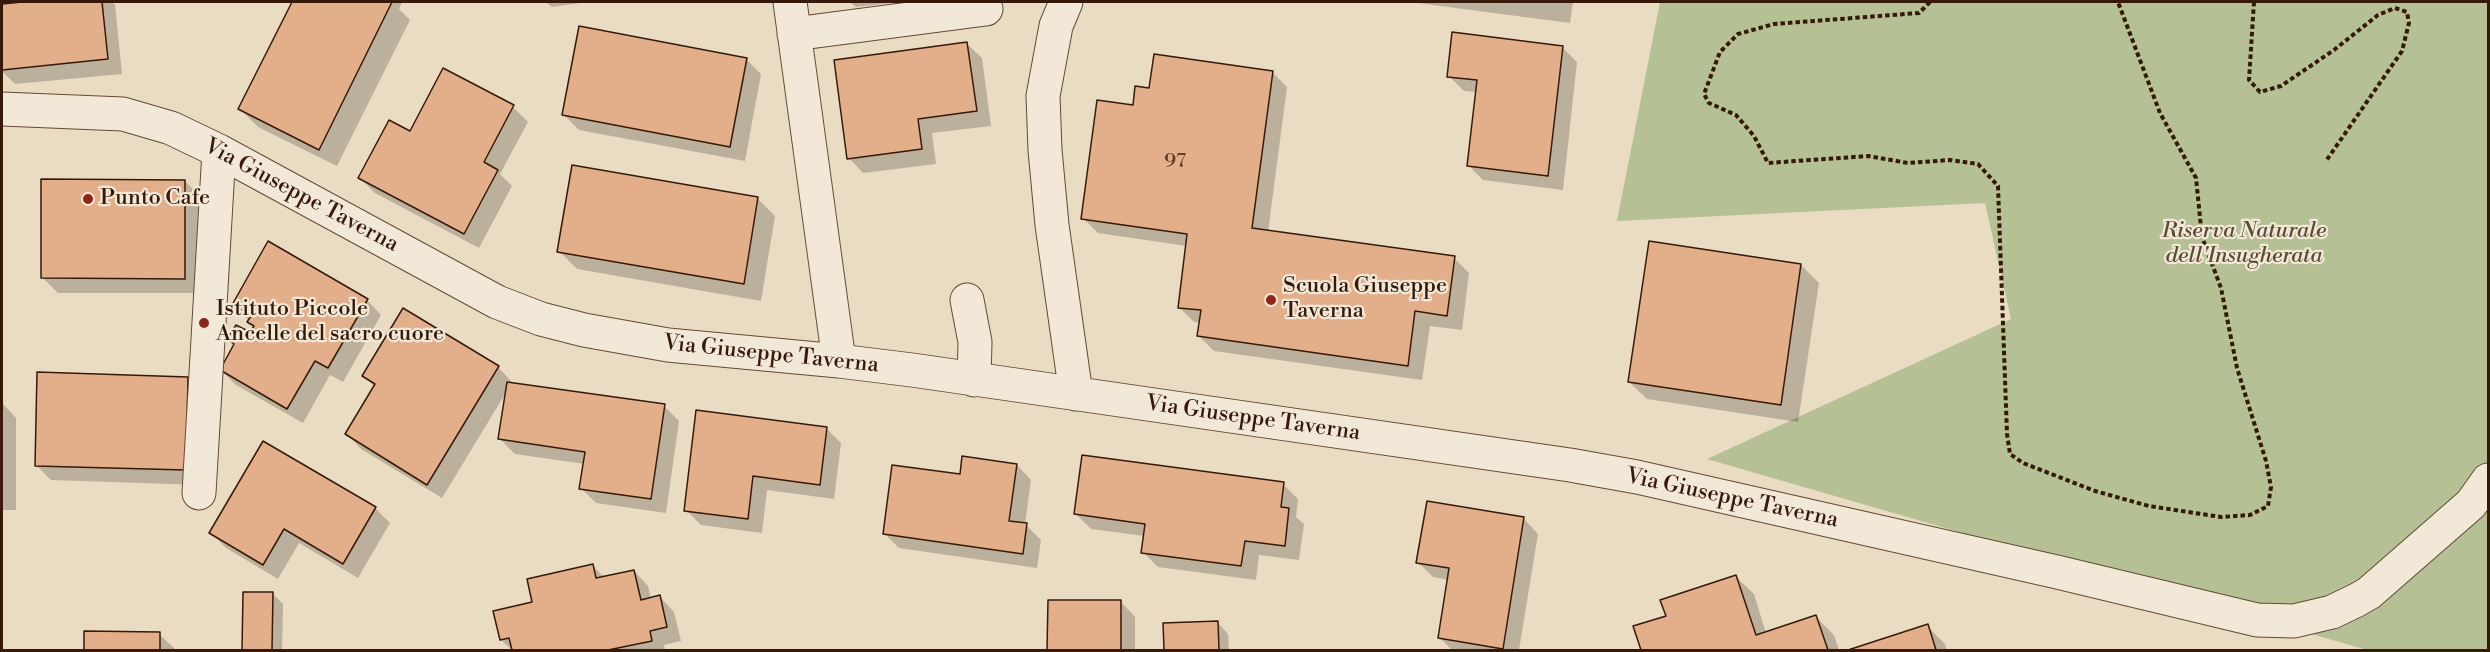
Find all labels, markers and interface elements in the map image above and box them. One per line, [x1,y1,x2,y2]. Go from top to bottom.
street label: Via Giuseppe Taverna [199,134,403,258]
house number: 97 [1164,150,1186,174]
place label: Punto Cafe [100,186,210,212]
marker: Punto Cafe [81,192,95,206]
park label: Riserva Naturale dell'Insugherata [2162,219,2326,270]
place label: Scuola Giuseppe Taverna [1283,274,1447,326]
marker: Scuola Giuseppe Taverna [1264,293,1278,307]
place label: Istituto Piccole Ancelle del sacro cuore [216,297,444,348]
marker: Istituto Piccole Ancelle del sacro cuore [197,316,211,330]
street label: Via Giuseppe Taverna [662,331,880,379]
street label: Via Giuseppe Taverna [1144,391,1362,447]
street label: Via Giuseppe Taverna [1624,464,1840,534]

